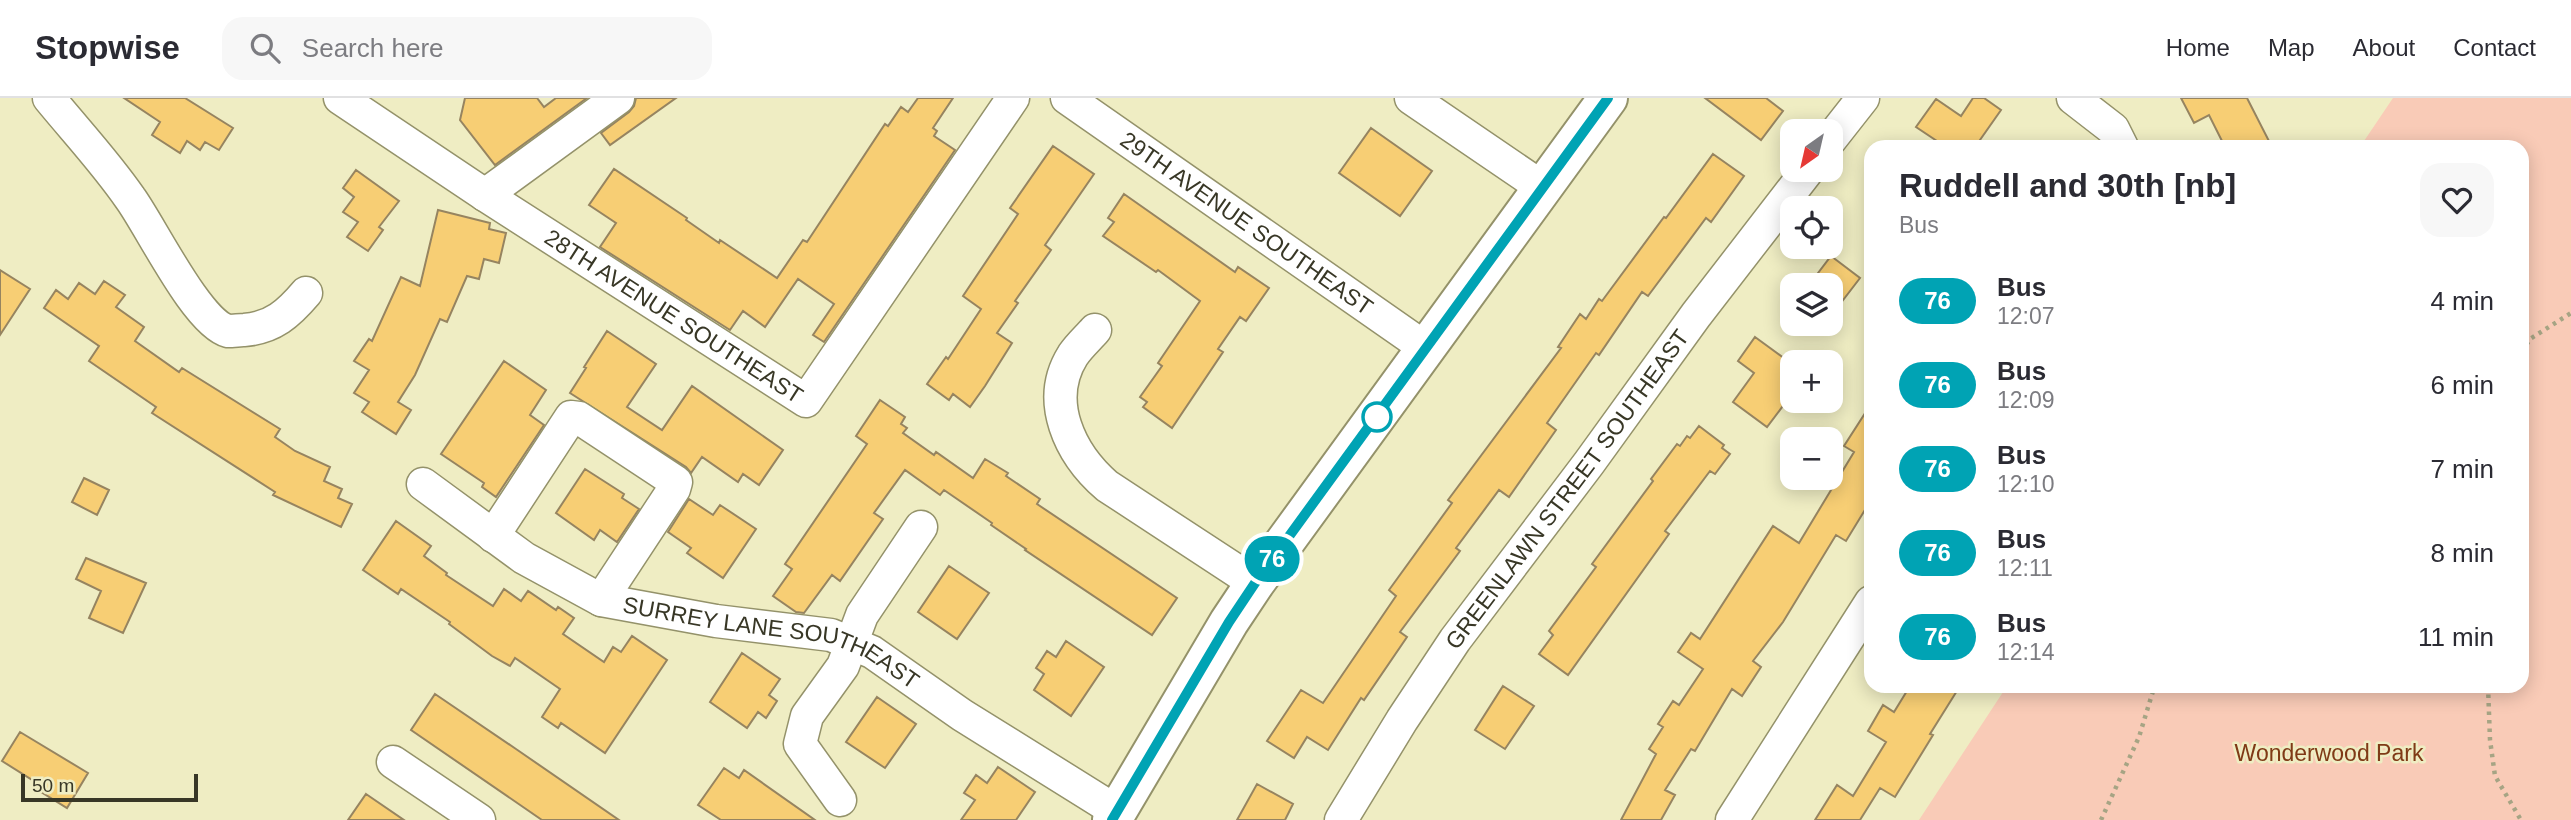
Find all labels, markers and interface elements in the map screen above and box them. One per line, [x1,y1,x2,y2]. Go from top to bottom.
search box [222,17,712,80]
text: Stopwise [35,29,180,66]
icon: search [246,29,284,67]
text: Search here [302,33,444,63]
text: Home [2166,34,2230,61]
text: Map [2268,34,2315,61]
text: About [2353,34,2415,61]
text: Contact [2453,34,2536,61]
north arrow [1780,119,1843,182]
map controls [1780,119,1843,490]
street label: 29TH AVENUE SOUTHEAST [1116,126,1378,320]
button: heart [2420,163,2494,237]
text: Ruddell and 30th [nb] [1899,167,2236,204]
button: locate [1780,196,1843,259]
text: Bus [1899,212,1939,238]
street label: 28TH AVENUE SOUTHEAST [540,224,808,409]
text: Bus [1997,272,2046,302]
button: layers [1780,273,1843,336]
text: 4 min [2430,286,2494,316]
text: 76 [1924,287,1951,314]
text: 12:07 [1997,303,2055,329]
street label: GREENLAWN STREET SOUTHEAST [1440,324,1694,654]
button: + [1780,350,1843,413]
text: Bus [1997,356,2046,386]
text: 6 min [2430,370,2494,400]
text: 76 [1924,371,1951,398]
text: 12:09 [1997,387,2055,413]
unlabelled marker [1362,402,1392,432]
button: − [1780,427,1843,490]
text: Bus [1997,440,2046,470]
text: 7 min [2430,454,2494,484]
text: 76 [1924,455,1951,482]
text: 12:10 [1997,471,2055,497]
text: Bus [1997,524,2046,554]
line badge: 76 [1240,536,1304,582]
text: 8 min [2430,538,2494,568]
text: 76 [1924,539,1951,566]
text: 76 [1259,545,1285,572]
text: 12:11 [1997,555,2053,581]
street label: SURREY LANE SOUTHEAST [621,591,924,694]
text: Bus [1997,608,2046,638]
text: 11 min [2418,622,2494,652]
text: 76 [1924,623,1951,650]
text: 12:14 [1997,639,2055,665]
park label: Wonderwood Park [2235,740,2424,766]
scale bar [21,771,198,803]
text: 50 m [32,775,74,796]

